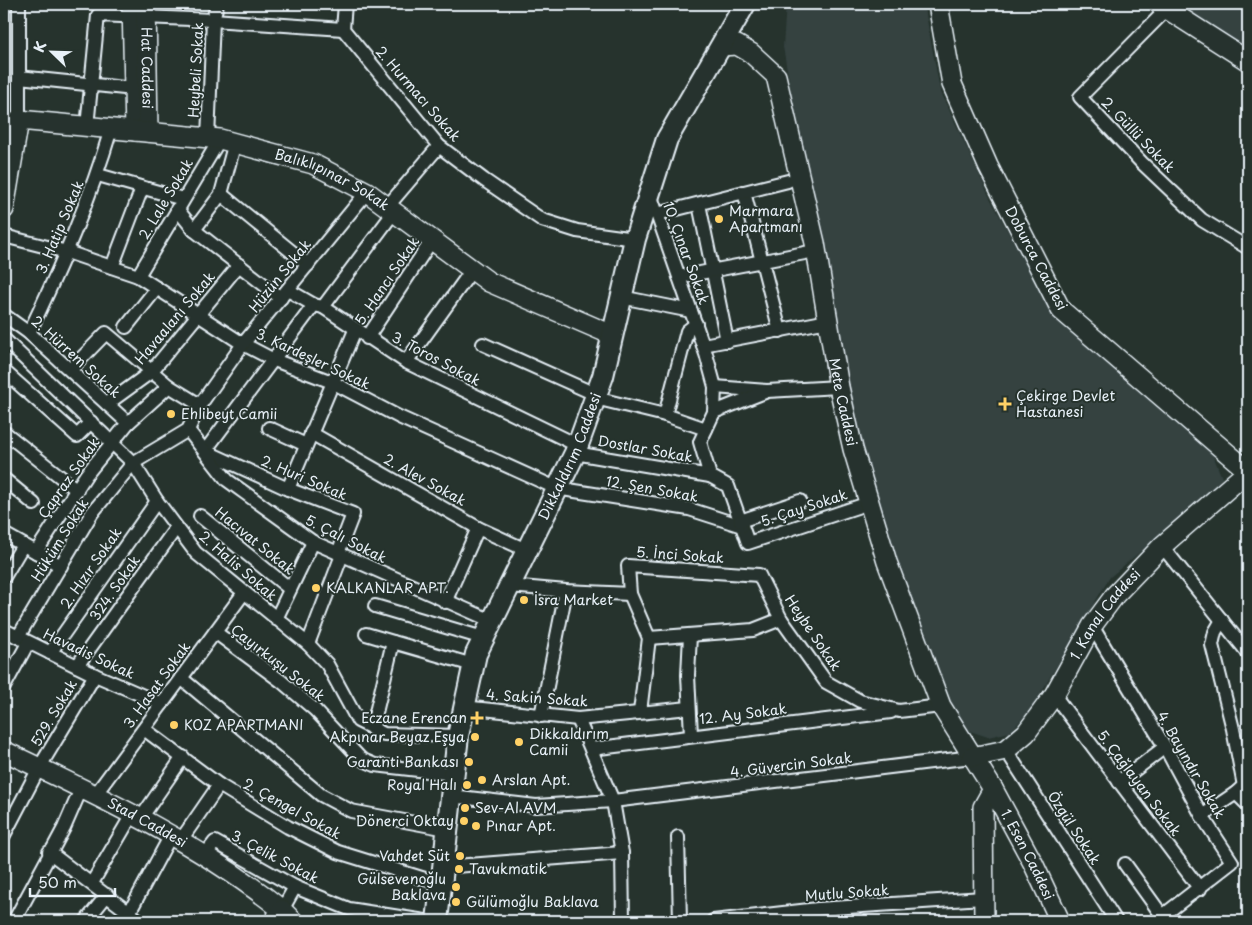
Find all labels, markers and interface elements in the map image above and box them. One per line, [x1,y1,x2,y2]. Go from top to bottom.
street label: Heybeli Sokak [183,22,208,118]
street label: Hat Caddesi [136,27,159,109]
north arrow [28,28,78,78]
text: K [28,38,51,56]
street label: 2. Hurmacı Sokak [371,41,466,146]
street label: 2. Güllü Sokak [1097,92,1180,177]
street label: Balıklıpınar Sokak [272,143,394,215]
street label: 2. Lale Sokak [133,154,198,243]
street label: 3. Hatip Sokak [30,177,89,277]
street label: 10. Çınar Sokak [658,198,715,307]
place label: Marmara Apartmanı [729,200,803,237]
street label: Doburca Caddesi [1000,202,1073,314]
marker: Marmara Apartmanı [713,213,725,225]
street label: 5. Hancı Sokak [349,232,424,329]
street label: Hüzün Sokak [243,235,316,317]
street label: Havaalanı Sokak [130,267,220,369]
street label: 2. Hürrem Sokak [27,311,126,403]
street label: 3. Kardeşler Sokak [252,323,374,394]
street label: 3. Toros Sokak [388,326,485,391]
street label: Mete Caddesi [824,356,863,448]
place label: Çekirge Devlet Hastanesi [1016,385,1116,422]
street label: Dikkaldırım Caddesi [533,390,606,524]
marker: Çekirge Devlet Hastanesi [998,397,1012,411]
place label: Ehlibeyt Camii [181,403,278,424]
marker: Ehlibeyt Camii [165,408,177,420]
street label: Dostlar Sokak [596,430,694,467]
street label: Çapraz Sokak [33,433,104,523]
street label: 2. Alev Sokak [380,448,470,511]
street label: 2. Huri Sokak [258,450,351,505]
street label: 12. Şen Sokak [604,470,700,507]
street label: 5. Çay Sokak [758,484,850,531]
street label: Hüküm Sokak [26,494,93,585]
street label: Hacıvat Sokak [211,502,300,579]
street label: 5. Çalı Sokak [302,509,391,568]
street label: 2. Hızır Sokak [55,523,126,613]
street label: 2. Halis Sokak [195,526,282,606]
street label: 5. İnci Sokak [636,541,725,568]
street label: 324. Sokak [84,551,145,625]
street label: 1. Kanal Caddesi [1064,564,1145,664]
place label: KALKANLAR APT. [326,577,449,598]
marker: KALKANLAR APT. [310,582,322,594]
place label: İsra Market [534,589,613,610]
street label: Heybe Sokak [780,590,847,675]
marker: İsra Market [518,594,530,606]
street label: Çayırkuşu Sokak [227,619,330,706]
street label: Havadis Sokak [40,623,139,684]
street label: 3. Hasat Sokak [118,637,195,732]
street label: 529. Sokak [25,675,82,750]
street label: 4. Sakin Sokak [485,683,589,712]
street label: 12. Ay Sokak [698,698,788,729]
place label: Eczane Erencan [361,707,467,728]
street label: 4. Bayındır Sokak [1152,707,1231,822]
marker: Eczane Erencan [471,712,483,724]
place label: KOZ APARTMANI [184,714,304,735]
marker: KOZ APARTMANI [168,719,180,731]
place label: Dikkaldırım Camii [529,723,609,760]
street label: 5. Çağlayan Sokak [1093,725,1186,840]
place label: Akpınar Beyaz Eşya [329,726,465,747]
marker: Akpınar Beyaz Eşya [469,731,481,743]
marker: Dikkaldırım Camii [513,736,525,748]
street label: 4. Güvercin Sokak [729,747,853,782]
place label: Garanti Bankası [346,751,459,772]
marker: Garanti Bankası [463,756,475,768]
place label: Arslan Apt. [492,769,570,790]
street label: 2. Çengel Sokak [239,773,345,844]
place label: Royal Halı [387,774,457,795]
marker: Arslan Apt. [476,774,488,786]
marker: Royal Halı [461,779,473,791]
street label: Özgül Sokak [1043,787,1106,869]
street label: Stad Caddesi [104,792,191,852]
place label: Sev-Al AVM [475,797,556,818]
marker: Sev-Al AVM [459,802,471,814]
street label: 1. Esen Caddesi [996,805,1060,903]
place label: Dönerci Oktay [355,810,454,831]
marker: Dönerci Oktay [458,815,470,827]
place label: Pınar Apt. [486,815,556,836]
marker: Pınar Apt. [470,820,482,832]
street label: 3. Çelik Sokak [228,825,323,889]
place label: Vahdet Süt [379,845,450,866]
marker: Vahdet Süt [454,850,466,862]
place label: Tavukmatik [469,858,548,879]
marker: Tavukmatik [453,863,465,875]
scale bar [30,865,115,897]
place label: Gülsevenoğlu Baklava [357,868,446,905]
text: 50 m [38,870,77,893]
street label: Mutlu Sokak [804,879,890,906]
marker: Gülsevenoğlu Baklava [450,881,462,893]
place label: Gülümoğlu Baklava [466,891,599,912]
marker: Gülümoğlu Baklava [450,896,462,908]

